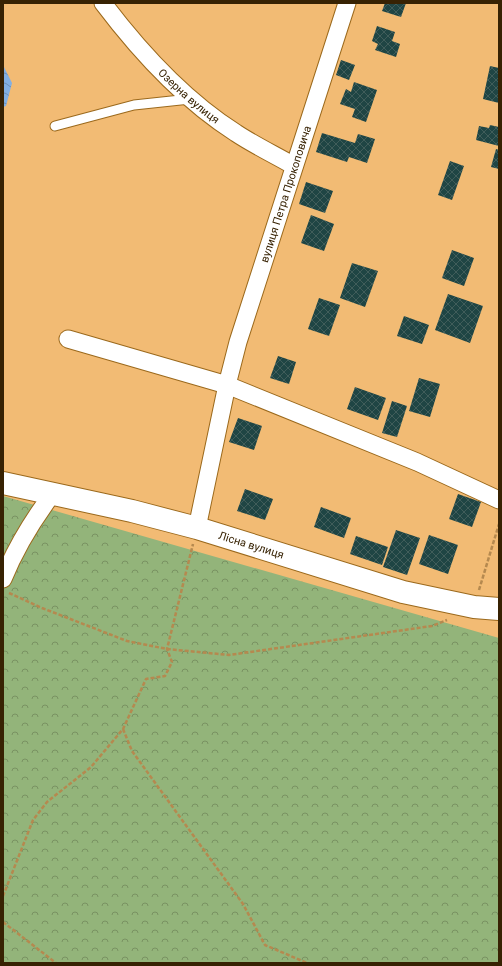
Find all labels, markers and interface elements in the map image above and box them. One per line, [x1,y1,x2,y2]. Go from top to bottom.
street label: Озерна вулиця [156,66,222,126]
street label: вулиця Петра Прокоповича [258,124,314,264]
street label: Лісна вулиця [217,529,286,561]

